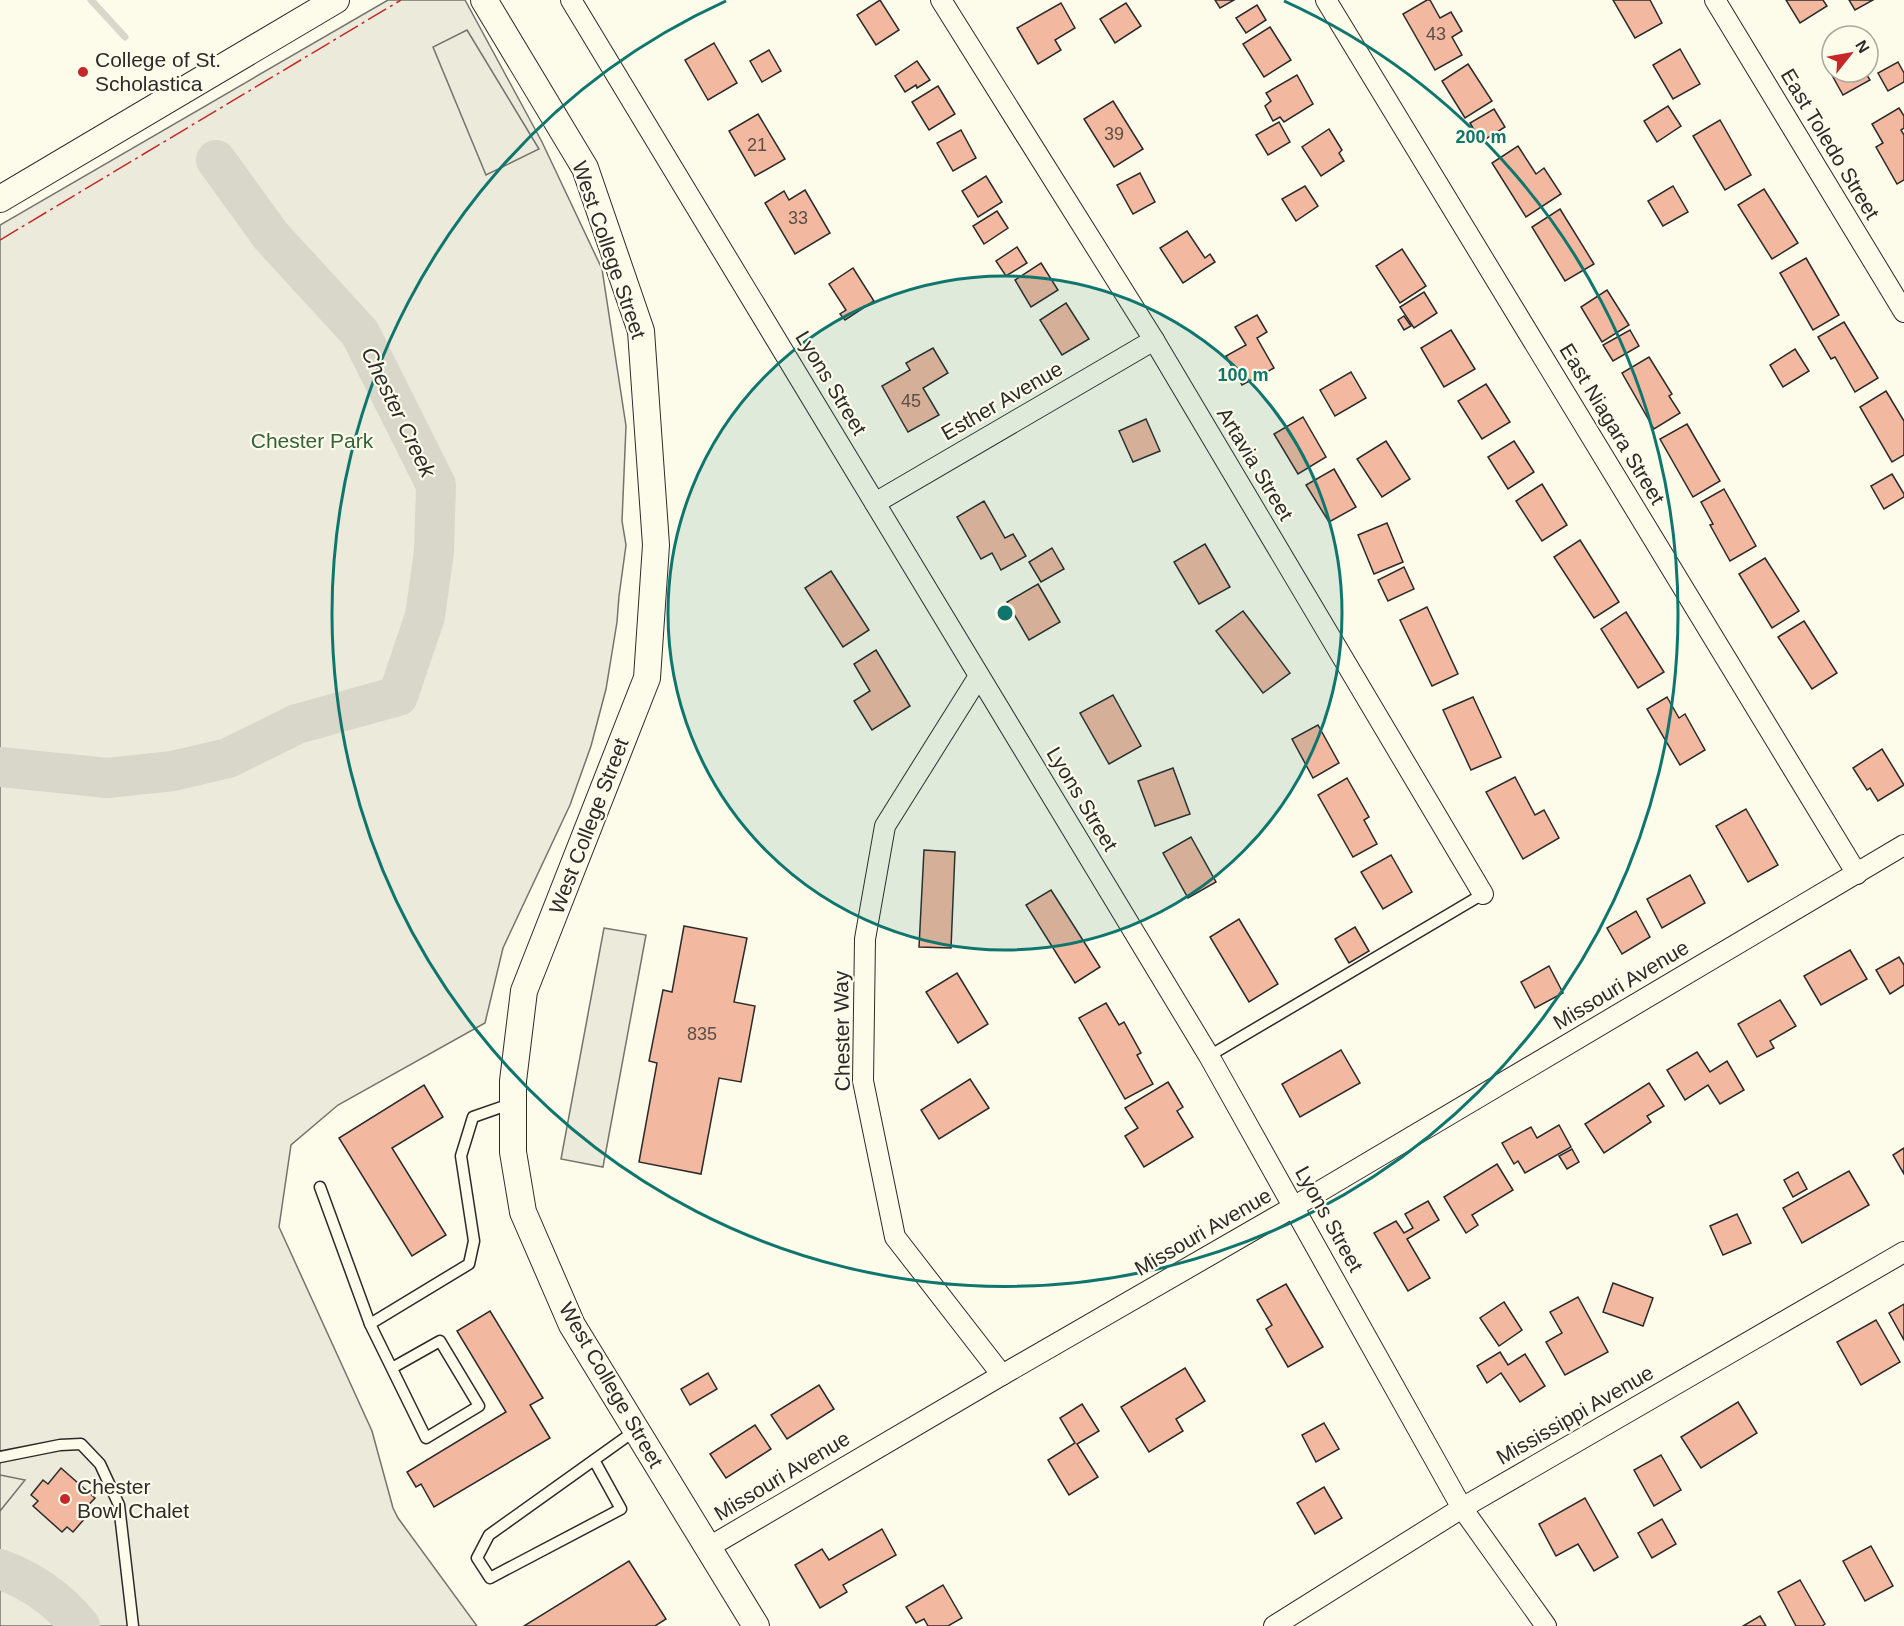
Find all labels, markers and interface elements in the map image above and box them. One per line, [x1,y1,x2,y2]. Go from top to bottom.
house number: 43 [1426,24,1446,44]
north arrow [1820,24,1880,84]
text: N [1852,37,1873,56]
place label: College of St. Scholastica [95,48,221,95]
street label: East Toledo Street [1776,64,1884,223]
marker: College of St. Scholastica [76,65,90,79]
house number: 39 [1104,124,1124,144]
text: 200 m [1455,127,1507,147]
house number: 21 [747,135,767,155]
street label: West College Street [568,158,651,342]
house number: 33 [788,208,808,228]
street label: Lyons Street [791,327,872,439]
street label: East Niagara Street [1555,339,1670,508]
water label: Chester Creek [356,343,441,482]
street label: Esther Avenue [937,357,1066,445]
text: 100 m [1217,365,1269,385]
house number: 45 [901,391,921,411]
street label: Artavia Street [1213,403,1298,524]
park label: Chester Park [251,429,374,452]
centre of rings [995,603,1015,623]
street label: West College Street [544,735,633,917]
street label: Lyons Street [1042,743,1123,855]
street label: Missouri Avenue [1549,935,1693,1034]
street label: Chester Way [829,970,854,1091]
house number: 835 [687,1024,717,1044]
street label: Lyons Street [1291,1162,1368,1276]
street label: Missouri Avenue [1130,1183,1275,1280]
street label: West College Street [555,1298,668,1471]
street label: Mississippi Avenue [1492,1360,1657,1469]
street label: Missouri Avenue [710,1426,854,1525]
place label: Chester Bowl Chalet [77,1475,189,1522]
marker: Chester Bowl Chalet [58,1492,72,1506]

